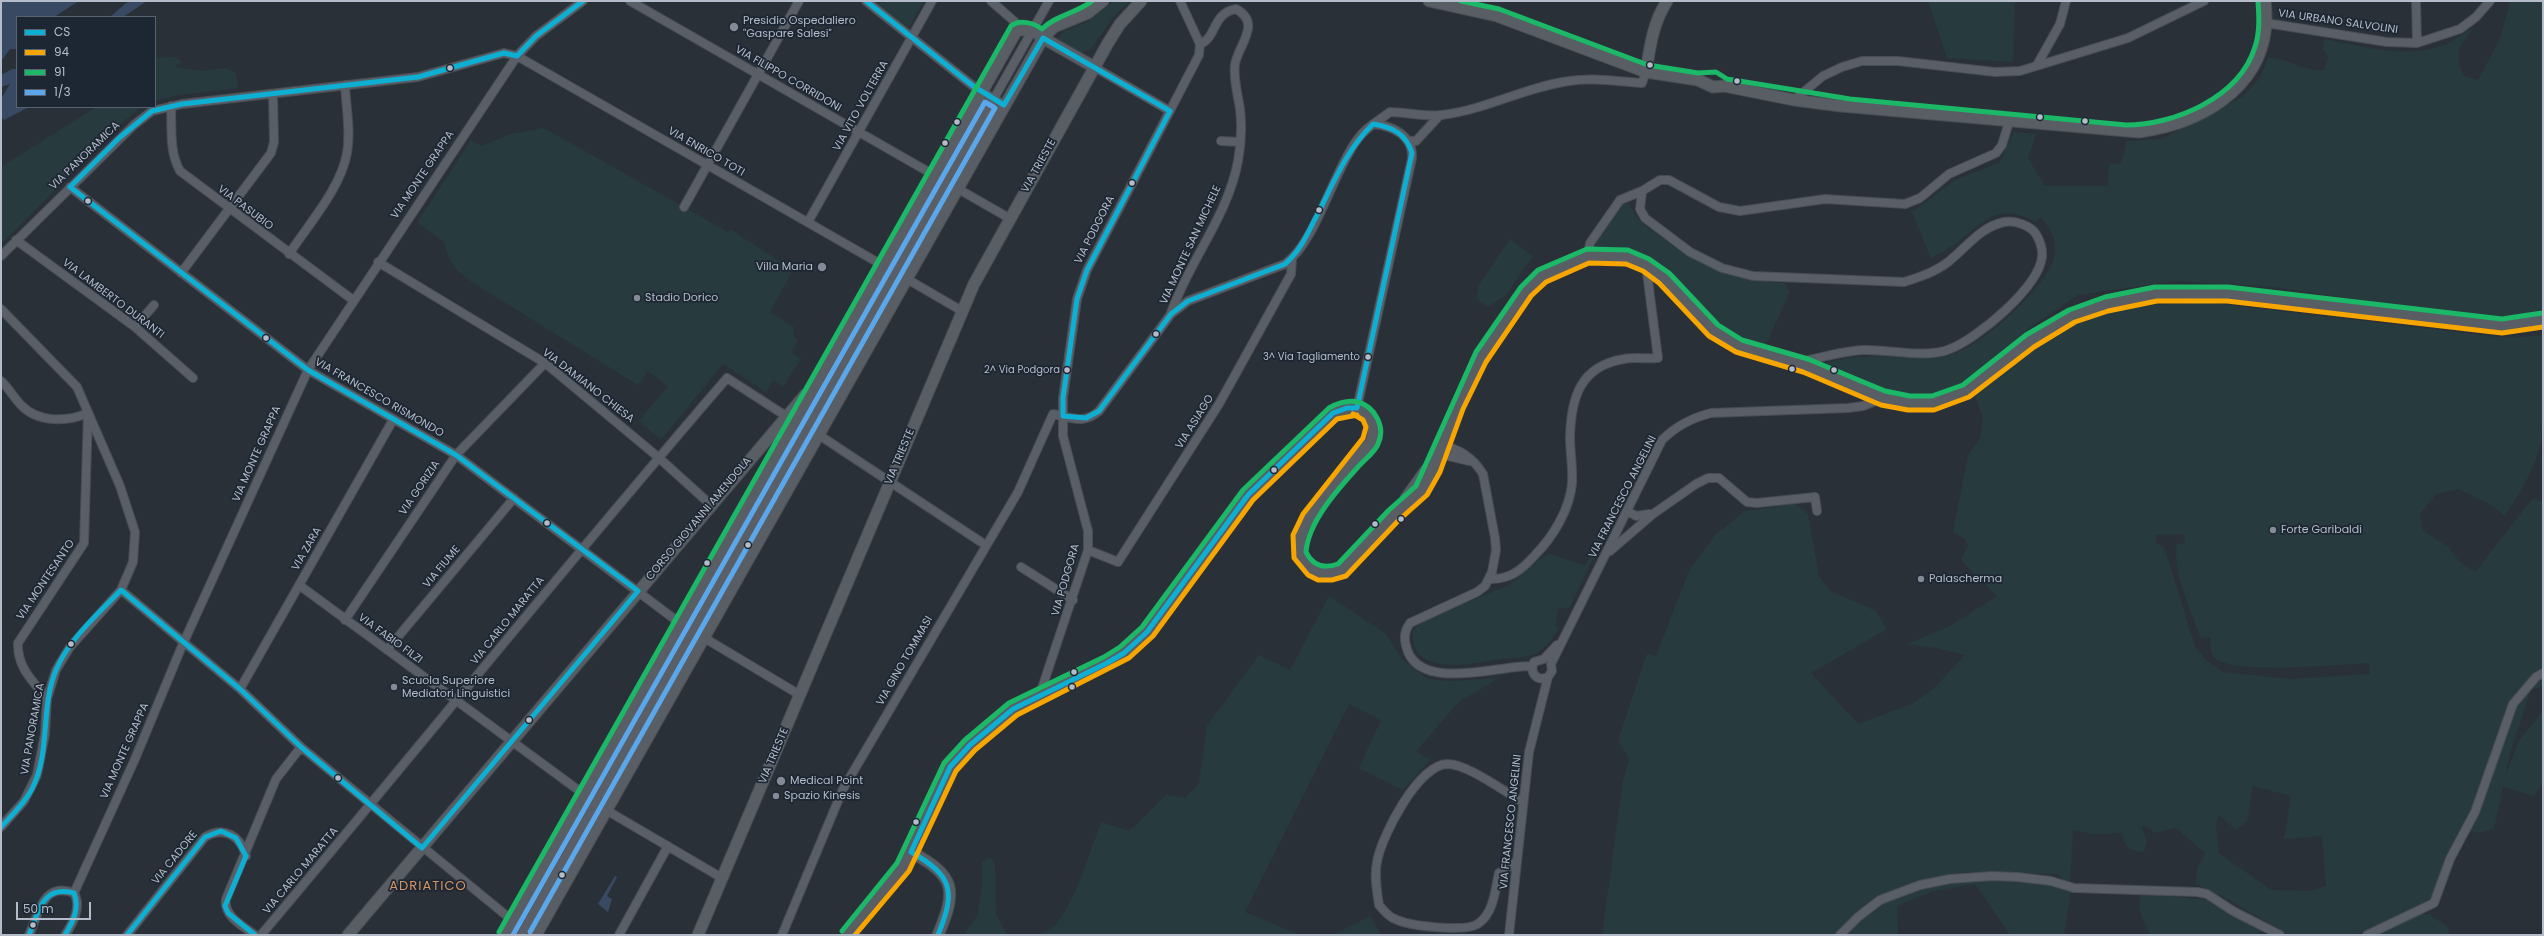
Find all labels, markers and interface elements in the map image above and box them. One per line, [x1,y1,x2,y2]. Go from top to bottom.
street label: VIA URBANO SALVOLINI [2277,7,2399,37]
place label: Presidio Ospedaliero "Gaspare Salesi" [743,14,856,40]
legend [16,16,156,108]
marker: Presidio Ospedaliero "Gaspare Salesi" [728,21,740,33]
text: CS [54,23,70,40]
text: 94 [54,43,69,60]
street label: VIA FILIPPO CORRIDONI [732,43,844,115]
street label: VIA VITO VOLTERRA [831,58,891,154]
unlabelled marker [1645,60,1655,70]
text: 91 [54,63,65,80]
unlabelled marker [445,63,455,73]
unlabelled marker [1732,76,1742,86]
text: 1/3 [54,83,71,100]
unlabelled marker [2035,112,2045,122]
unlabelled marker [2080,116,2090,126]
unlabelled marker [952,117,962,127]
street label: VIA PANORAMICA [47,119,123,193]
street label: VIA ENRICO TOTI [665,125,747,179]
street label: VIA MONTE GRAPPA [389,128,457,222]
street label: VIA TRIESTE [1019,137,1059,195]
unlabelled marker [940,138,950,148]
unlabelled marker [1127,178,1137,188]
street label: VIA PASUBIO [215,183,275,233]
street label: VIA MONTE SAN MICHELE [1158,183,1224,307]
street label: VIA PODGORA [1072,194,1118,266]
unlabelled marker [83,196,93,206]
unlabelled marker [1314,205,1324,215]
street label: VIA LAMBERTO DURANTI [59,256,167,342]
place label: Villa Maria [756,260,813,274]
marker: Villa Maria [816,261,828,273]
place label: Stadio Dorico [645,291,718,305]
marker: Stadio Dorico [632,293,642,303]
unlabelled marker [1151,329,1161,339]
unlabelled marker [261,333,271,343]
street label: VIA DAMIANO CHIESA [539,346,637,426]
place label: 3^ Via Tagliamento [1263,351,1360,363]
marker: 3^ Via Tagliamento [1363,352,1373,362]
street label: VIA FRANCESCO RISMONDO [312,356,446,440]
place label: 2^ Via Podgora [984,364,1060,376]
unlabelled marker [1787,364,1797,374]
marker: 2^ Via Podgora [1062,365,1072,375]
unlabelled marker [1829,365,1839,375]
street label: VIA ASIAGO [1173,392,1217,452]
street label: VIA MONTE GRAPPA [230,404,284,504]
street label: VIA TRIESTE [882,427,918,487]
street label: VIA FRANCESCO ANGELINI [1586,434,1660,560]
street label: CORSO GIOVANNI AMENDOLA [644,455,754,583]
street label: VIA GORIZIA [397,458,443,518]
unlabelled marker [1269,465,1279,475]
unlabelled marker [1396,514,1406,524]
unlabelled marker [542,518,552,528]
unlabelled marker [1370,519,1380,529]
place label: Forte Garibaldi [2281,523,2362,537]
street label: VIA ZARA [289,525,325,573]
marker: Forte Garibaldi [2268,525,2278,535]
street label: VIA MONTESANTO [14,537,78,623]
unlabelled marker [743,540,753,550]
street label: VIA PODGORA [1049,542,1083,618]
street label: VIA FIUME [420,543,464,591]
unlabelled marker [702,558,712,568]
place label: Palascherma [1929,572,2002,586]
street label: VIA CARLO MARATTA [468,574,548,668]
marker: Palascherma [1916,574,1926,584]
street label: VIA FABIO FILZI [355,611,425,667]
street label: VIA GINO TOMMASI [874,614,936,708]
unlabelled marker [66,639,76,649]
unlabelled marker [1069,667,1079,677]
place label: Scuola Superiore Mediatori Linguistici [402,674,510,700]
street label: VIA PANORAMICA [18,682,48,776]
marker: Scuola Superiore Mediatori Linguistici [389,682,399,692]
unlabelled marker [1067,682,1077,692]
street label: VIA MONTE GRAPPA [98,701,152,801]
unlabelled marker [524,715,534,725]
street label: VIA TRIESTE [756,726,792,786]
street label: VIA FRANCESCO ANGELINI [1497,754,1525,890]
unlabelled marker [333,773,343,783]
place label: Medical Point [790,774,863,788]
marker: Medical Point [775,775,787,787]
place label: Spazio Kinesis [784,789,860,803]
marker: Spazio Kinesis [771,791,781,801]
unlabelled marker [911,817,921,827]
street label: VIA CARLO MARATTA [261,825,341,917]
street label: VIA CADORE [149,829,201,887]
unlabelled marker [557,870,567,880]
district label: ADRIATICO [389,879,467,895]
scale bar [18,894,93,920]
text: 50 m [23,900,54,917]
unlabelled marker [28,920,38,930]

